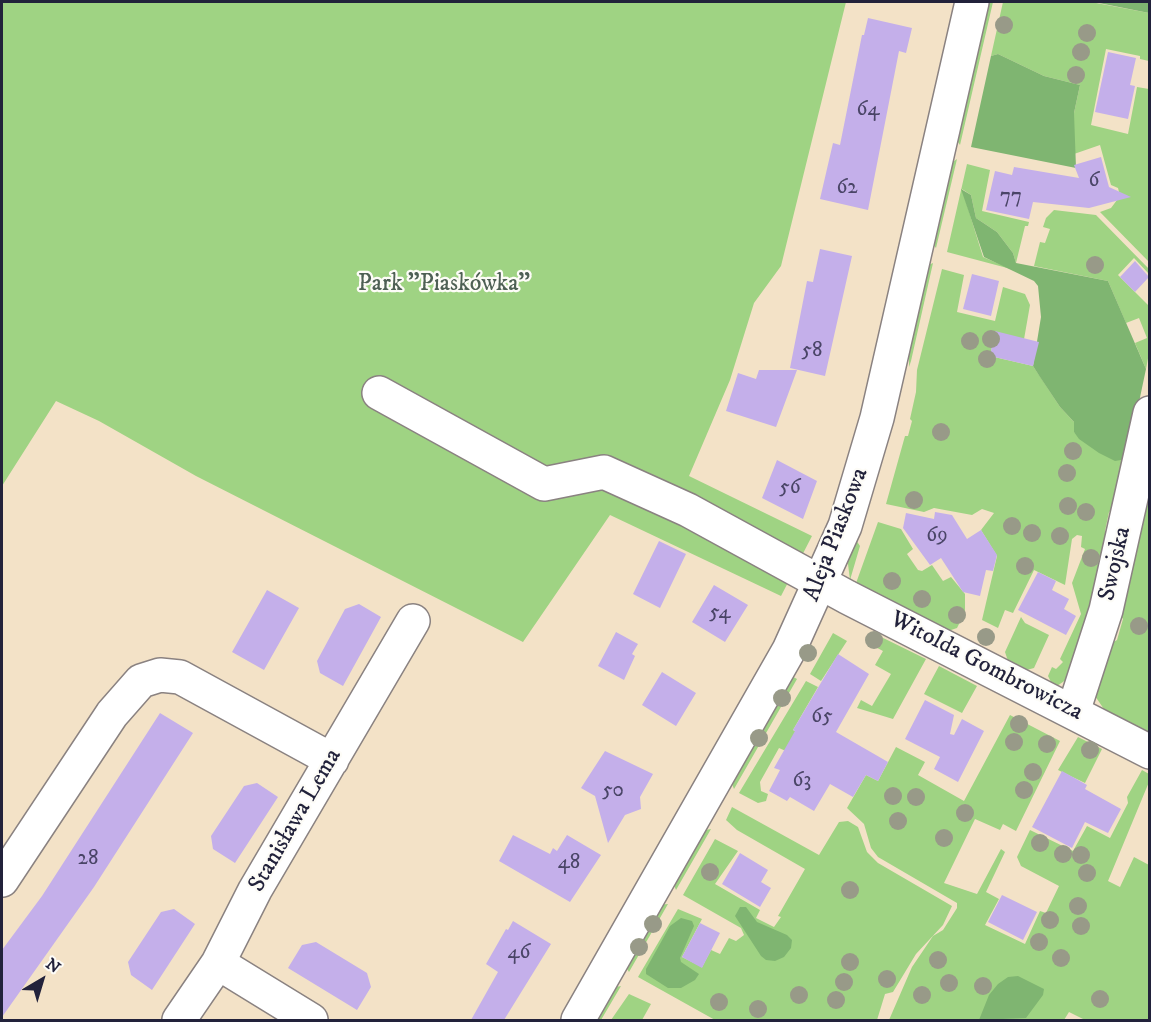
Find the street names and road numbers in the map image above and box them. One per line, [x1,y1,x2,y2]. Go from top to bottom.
street label: Aleja Piaskowa [798,464,876,606]
street label: Swojska [1094,524,1138,604]
street label: Witolda Gombrowicza [885,606,1087,728]
street label: Stanisława Lema [243,744,349,898]

